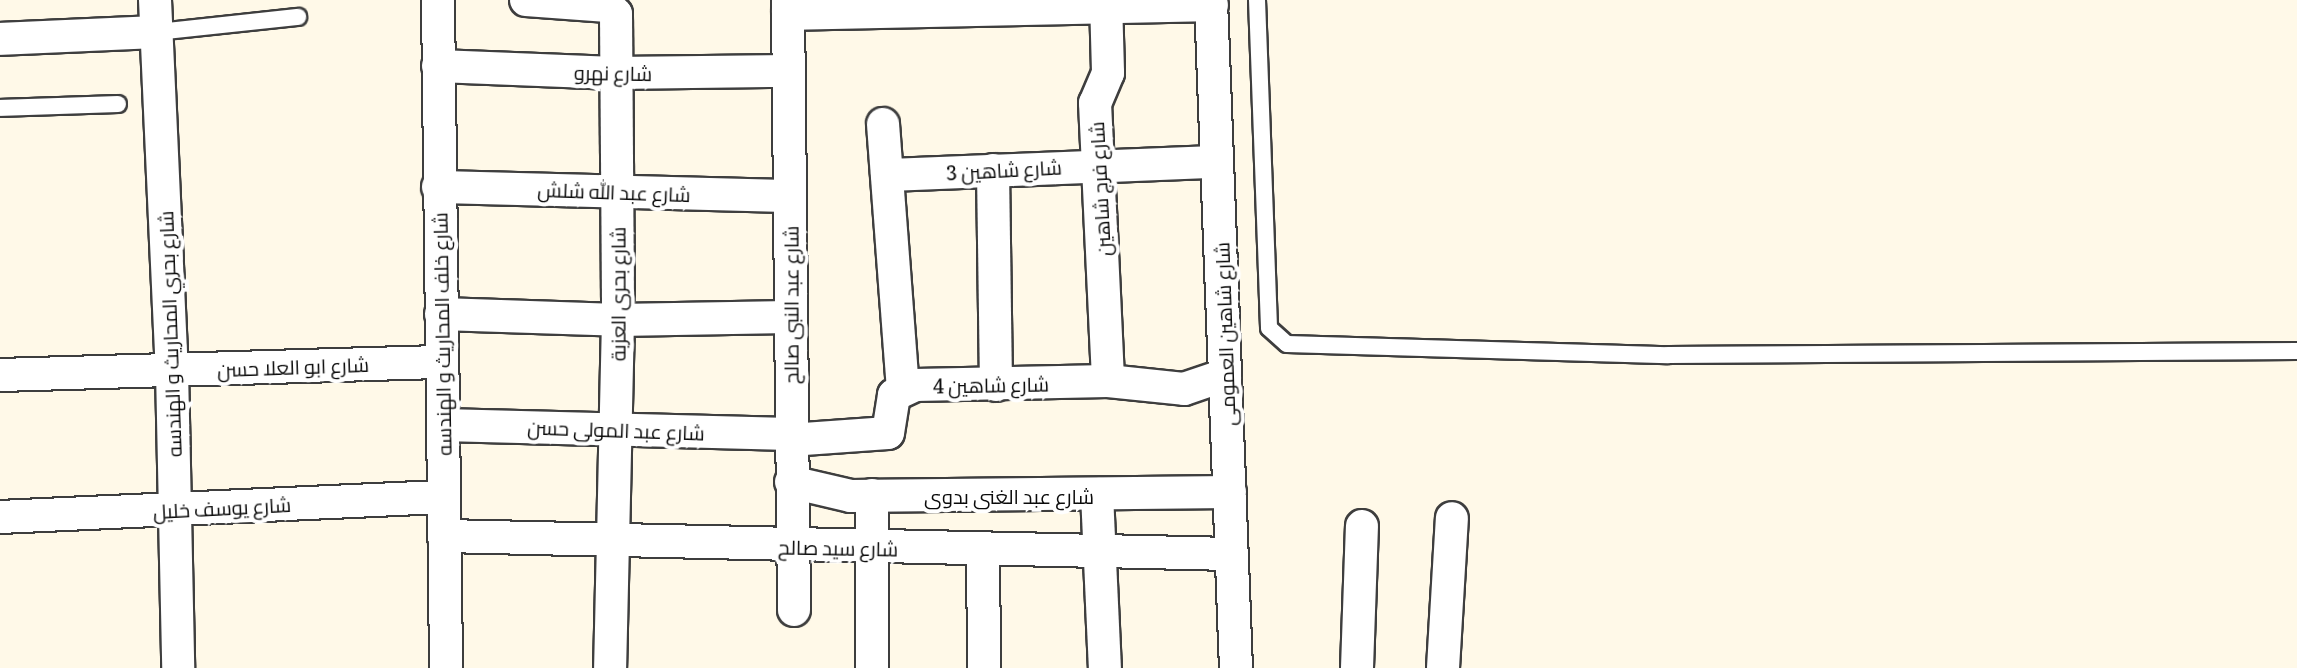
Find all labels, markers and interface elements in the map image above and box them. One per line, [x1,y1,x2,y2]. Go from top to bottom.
street label: شارع نهرو [574,59,652,85]
street label: شارع فرج شاهين [1083,121,1115,257]
street label: شارع شاهين 3 [946,154,1062,184]
street label: شارع عبد الله شلش [537,176,691,206]
street label: شارع بحري المحاريث و الهندسه [153,210,185,458]
street label: شارع خلف المحاريث و الهندسه [427,212,455,456]
street label: شارع عبد النبى صالح [778,226,802,384]
street label: شارع بحرى العزبة [605,227,629,361]
street label: شارع شاهين العمومى [1209,242,1239,426]
street label: شارع ابو العلا حسن [217,351,369,381]
street label: شارع شاهين 4 [933,371,1049,397]
street label: شارع عبد المولى حسن [527,414,705,444]
street label: شارع عبد الغنى بدوى [924,483,1094,507]
street label: شارع يوسف خليل [152,491,292,523]
street label: شارع سيد صالح [778,534,898,560]

